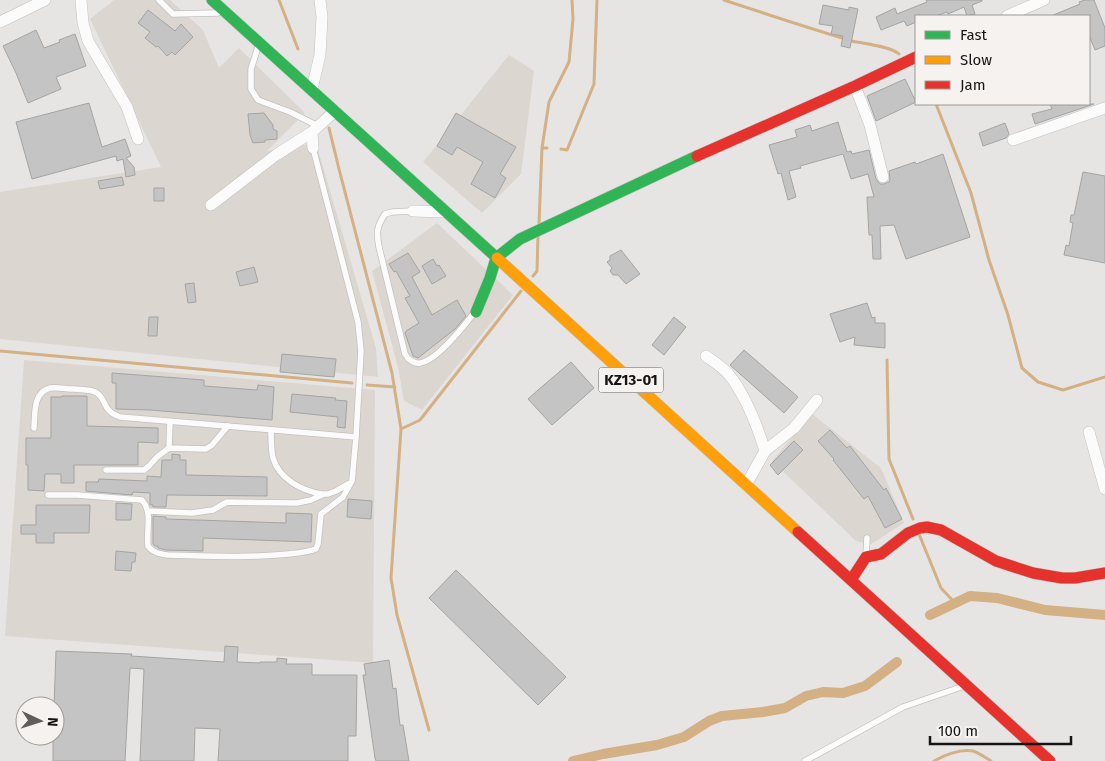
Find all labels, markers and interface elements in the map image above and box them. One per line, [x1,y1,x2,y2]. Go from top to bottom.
legend [915,15,1090,105]
text: Fast [960,26,987,44]
text: Slow [960,51,992,69]
text: Jam [960,76,986,94]
road number: KZ13-01 [598,368,664,392]
north arrow [15,696,65,746]
scale bar [930,714,1071,746]
text: N [44,717,61,727]
text: 100 m [938,722,978,740]

